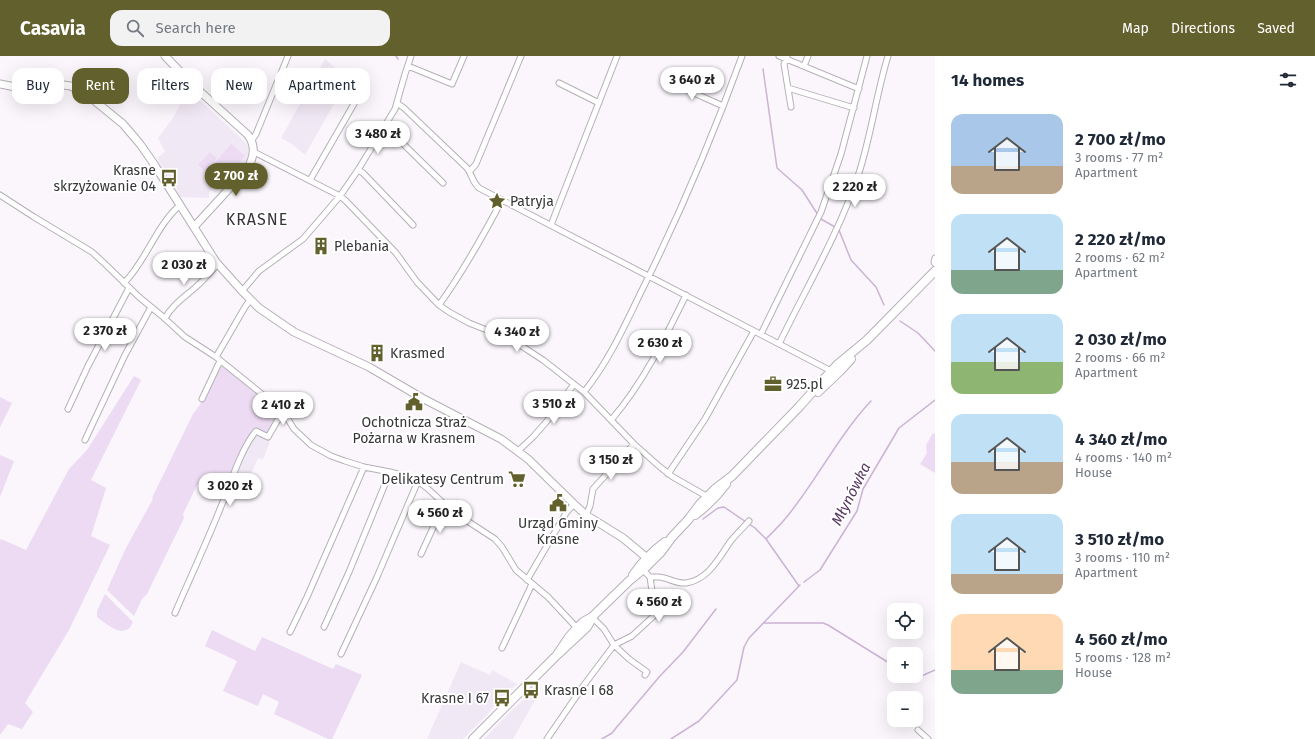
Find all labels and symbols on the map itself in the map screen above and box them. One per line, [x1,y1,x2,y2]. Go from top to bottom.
pin: 3 640 zł [651,67,733,101]
pin: 3 480 zł [337,121,419,155]
place label: Krasne skrzyżowanie 04 [54,162,157,195]
pin: 2 700 zł [195,163,277,197]
bus stop icon: Krasne skrzyżowanie 04 [159,168,179,188]
pin: 2 220 zł [814,174,896,208]
place icon: Patryja [487,191,507,211]
place label: Patryja [510,193,554,210]
district label: KRASNE [226,210,288,229]
building icon: Plebania [311,236,331,256]
place label: Plebania [334,238,389,255]
pin: 2 030 zł [143,252,225,286]
pin: 2 370 zł [64,318,146,352]
pin: 4 340 zł [476,319,558,353]
pin: 2 630 zł [619,330,701,364]
building icon: Krasmed [367,343,387,363]
place label: Krasmed [390,345,445,362]
office icon: 925.pl [763,374,783,394]
place label: 925.pl [786,376,823,393]
pin: 3 510 zł [513,391,595,425]
pin: 2 410 zł [242,392,324,426]
public building icon: Ochotnicza Straż Pożarna w Krasnem [404,392,424,412]
place label: Ochotnicza Straż Pożarna w Krasnem [352,414,476,447]
pin: 3 150 zł [570,447,652,481]
water label: Młynówka [828,460,874,528]
supermarket icon: Delikatesy Centrum [507,469,527,489]
place label: Delikatesy Centrum [381,471,504,488]
pin: 3 020 zł [189,473,271,507]
public building icon: Urząd Gminy Krasne [548,493,568,513]
pin: 4 560 zł [399,500,481,534]
place label: Urząd Gminy Krasne [518,515,598,548]
pin: 4 560 zł [618,589,700,623]
bus stop icon: Krasne I 68 [521,680,541,700]
place label: Krasne I 68 [544,682,614,699]
bus stop icon: Krasne I 67 [492,688,512,708]
place label: Krasne I 67 [421,690,489,707]

